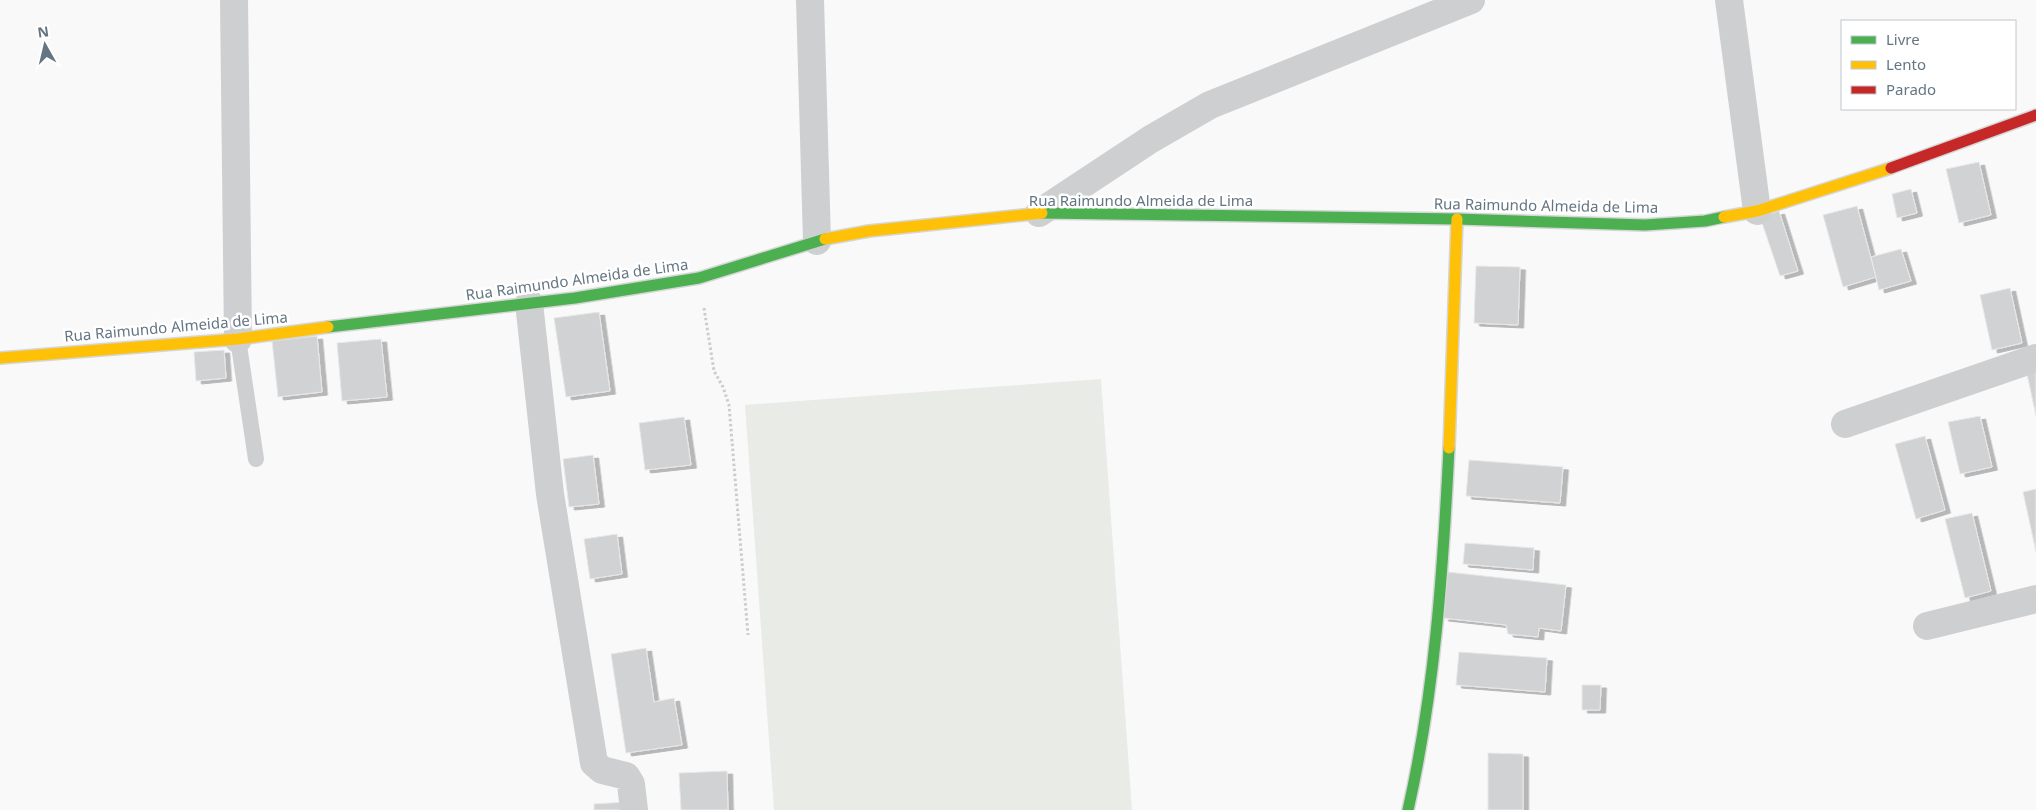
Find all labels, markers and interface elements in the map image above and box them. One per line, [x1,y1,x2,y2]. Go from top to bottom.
north arrow [20,20,70,70]
legend [1841,20,2016,110]
text: N [36,21,50,42]
text: Livre [1886,29,1920,49]
text: Lento [1886,54,1926,74]
text: Parado [1886,79,1936,99]
street label: Rua Raimundo Almeida de Lima [1029,190,1253,210]
street label: Rua Raimundo Almeida de Lima [1434,193,1658,217]
street label: Rua Raimundo Almeida de Lima [464,253,689,305]
street label: Rua Raimundo Almeida de Lima [63,306,289,346]

